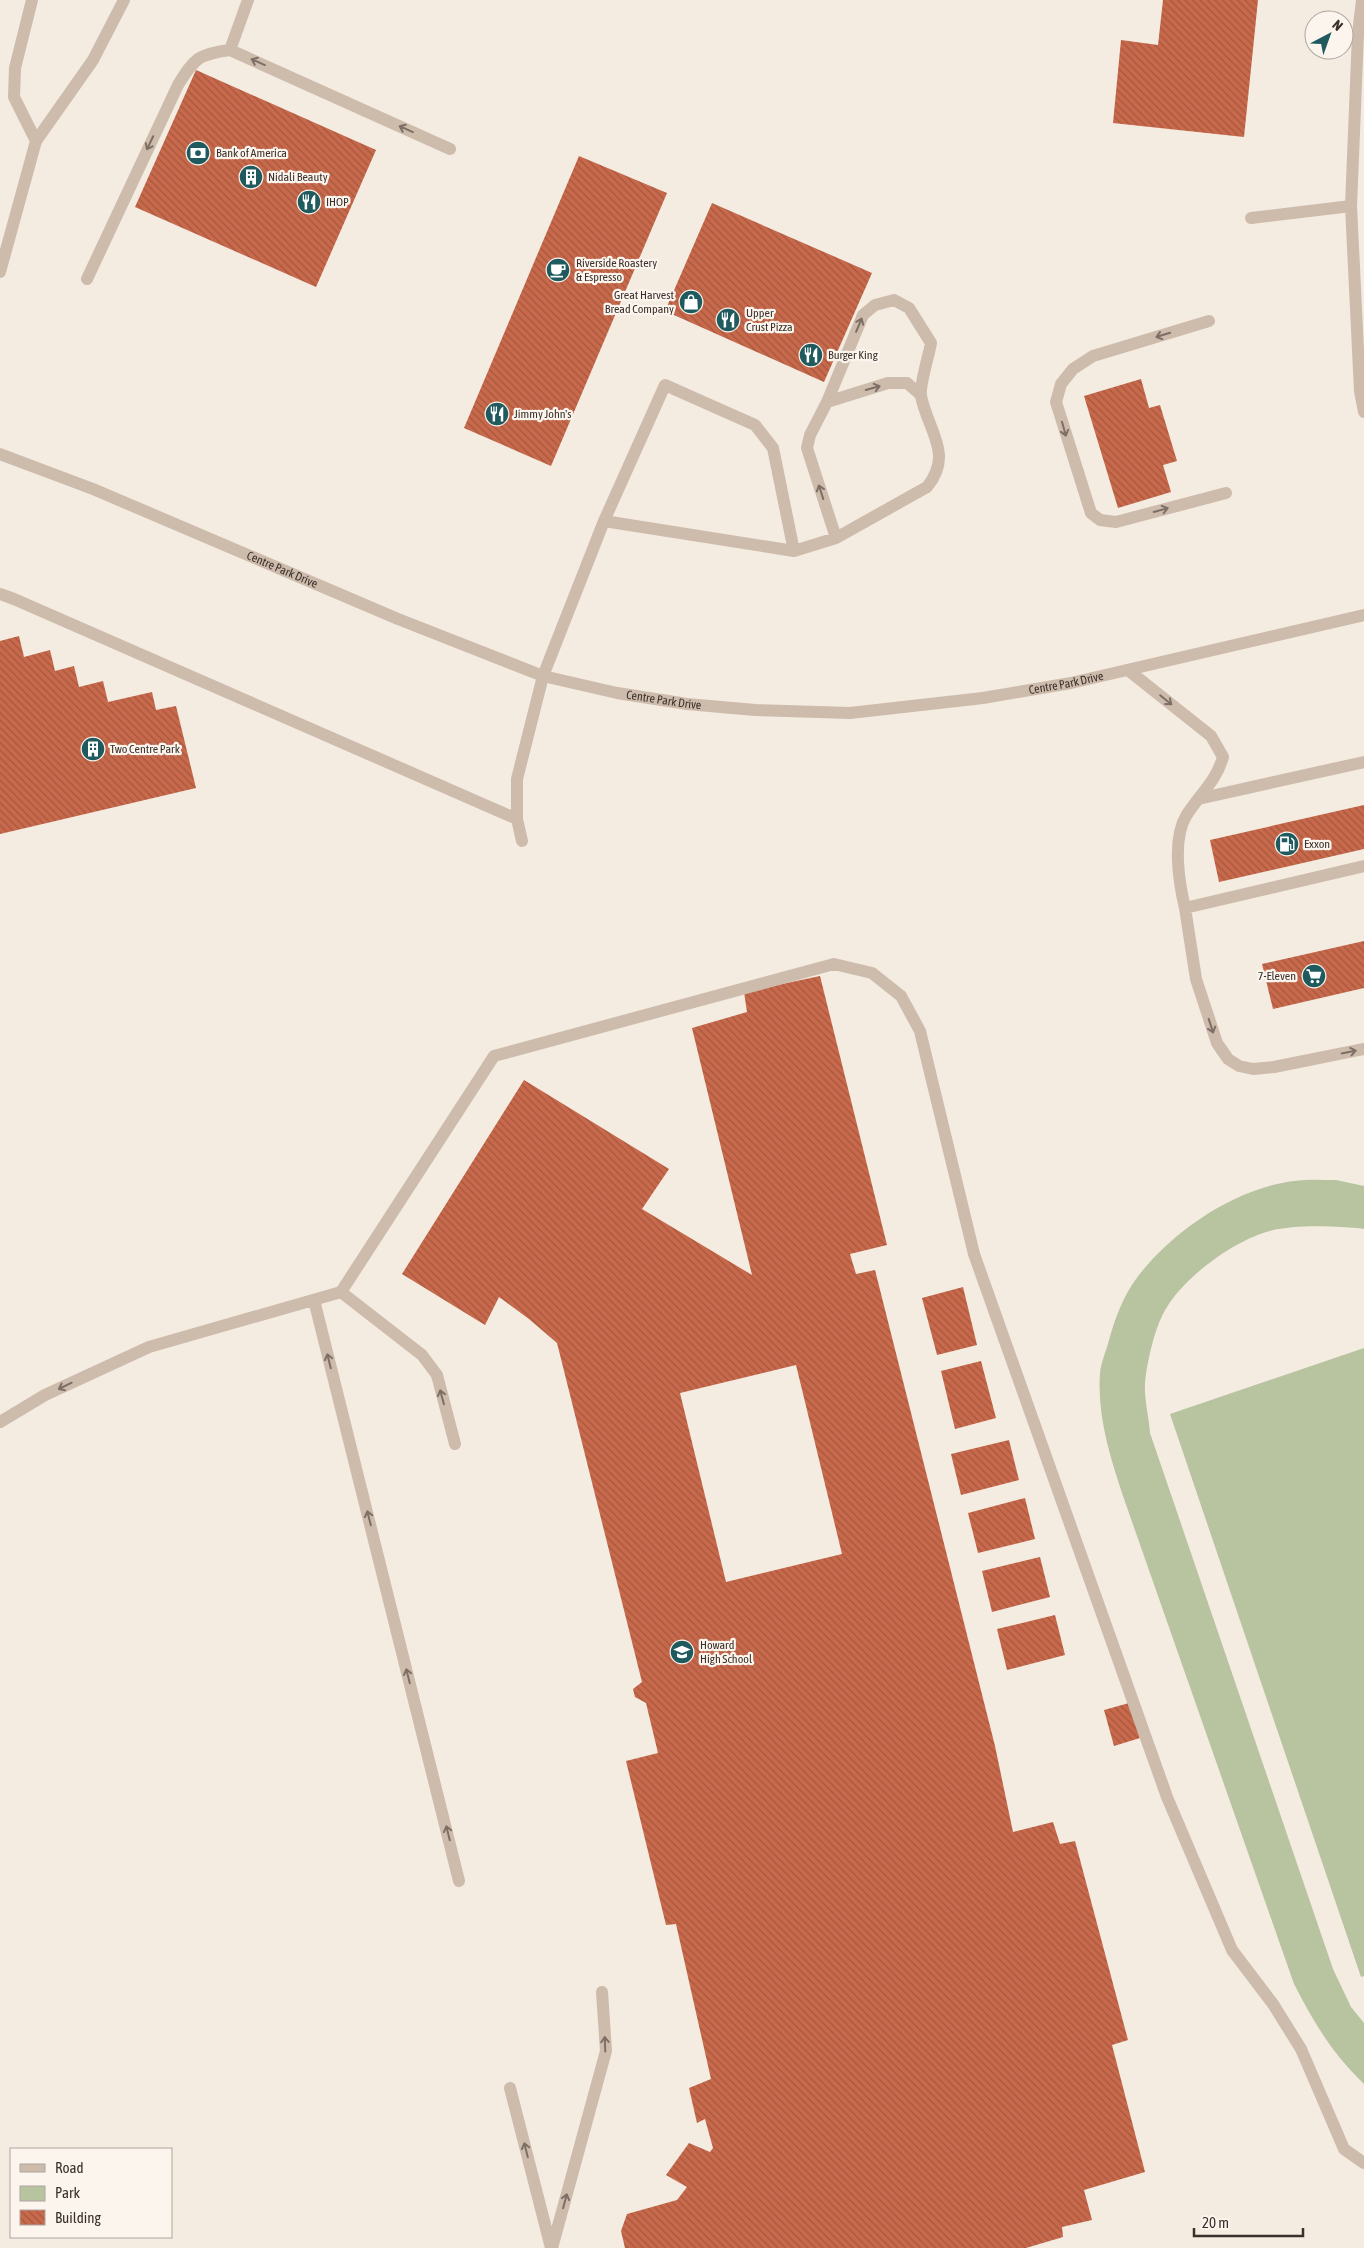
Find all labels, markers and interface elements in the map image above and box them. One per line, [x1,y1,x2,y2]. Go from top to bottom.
north arrow [1304,10,1354,60]
text: N [1329,16,1346,34]
one-way arrow [251,57,266,67]
one-way arrow [399,124,414,134]
one-way arrow [145,135,155,150]
bank icon: Bank of America [185,140,211,166]
place label: Bank of America [216,146,287,160]
building icon: Nidali Beauty [238,164,264,190]
place label: Nidali Beauty [268,170,328,184]
restaurant icon: IHOP [296,189,322,215]
place label: IHOP [326,195,349,209]
place label: Riverside Roastery & Espresso [576,256,657,284]
cafe icon: Riverside Roastery & Espresso [545,257,571,283]
place label: Great Harvest Bread Company [605,288,675,316]
shop icon: Great Harvest Bread Company [678,289,704,315]
place label: Upper Crust Pizza [746,306,793,334]
restaurant icon: Upper Crust Pizza [715,307,741,333]
one-way arrow [854,318,864,333]
one-way arrow [1155,330,1171,340]
restaurant icon: Burger King [798,342,824,368]
place label: Burger King [828,348,879,362]
one-way arrow [865,382,881,392]
restaurant icon: Jimmy John's [484,401,510,427]
place label: Jimmy John's [514,407,572,421]
one-way arrow [1060,420,1070,436]
one-way arrow [816,485,825,500]
one-way arrow [1152,505,1168,515]
street label: Centre Park Drive [245,548,320,591]
street label: Centre Park Drive [1028,669,1105,697]
street label: Centre Park Drive [625,688,702,712]
one-way arrow [1160,695,1173,706]
building icon: Two Centre Park [80,736,106,762]
place label: Two Centre Park [110,742,181,756]
fuel station icon: Exxon [1274,831,1300,857]
place label: Exxon [1304,837,1330,851]
supermarket icon: 7-Eleven [1301,963,1327,989]
place label: 7-Eleven [1258,969,1296,983]
one-way arrow [1206,1018,1216,1034]
one-way arrow [1340,1047,1356,1057]
one-way arrow [324,1353,333,1369]
one-way arrow [58,1381,73,1391]
one-way arrow [437,1390,447,1406]
one-way arrow [363,1511,373,1527]
place label: Howard High School [700,1638,753,1666]
school or university icon: Howard High School [669,1639,695,1665]
one-way arrow [403,1668,412,1684]
one-way arrow [443,1826,452,1842]
one-way arrow [600,2036,610,2052]
one-way arrow [521,2142,530,2158]
legend [10,2148,172,2238]
text: Road [55,2159,84,2176]
text: Park [55,2184,80,2201]
one-way arrow [560,2193,570,2209]
scale bar [1194,2206,1303,2238]
text: Building [55,2209,101,2226]
text: 20 m [1202,2214,1229,2231]

